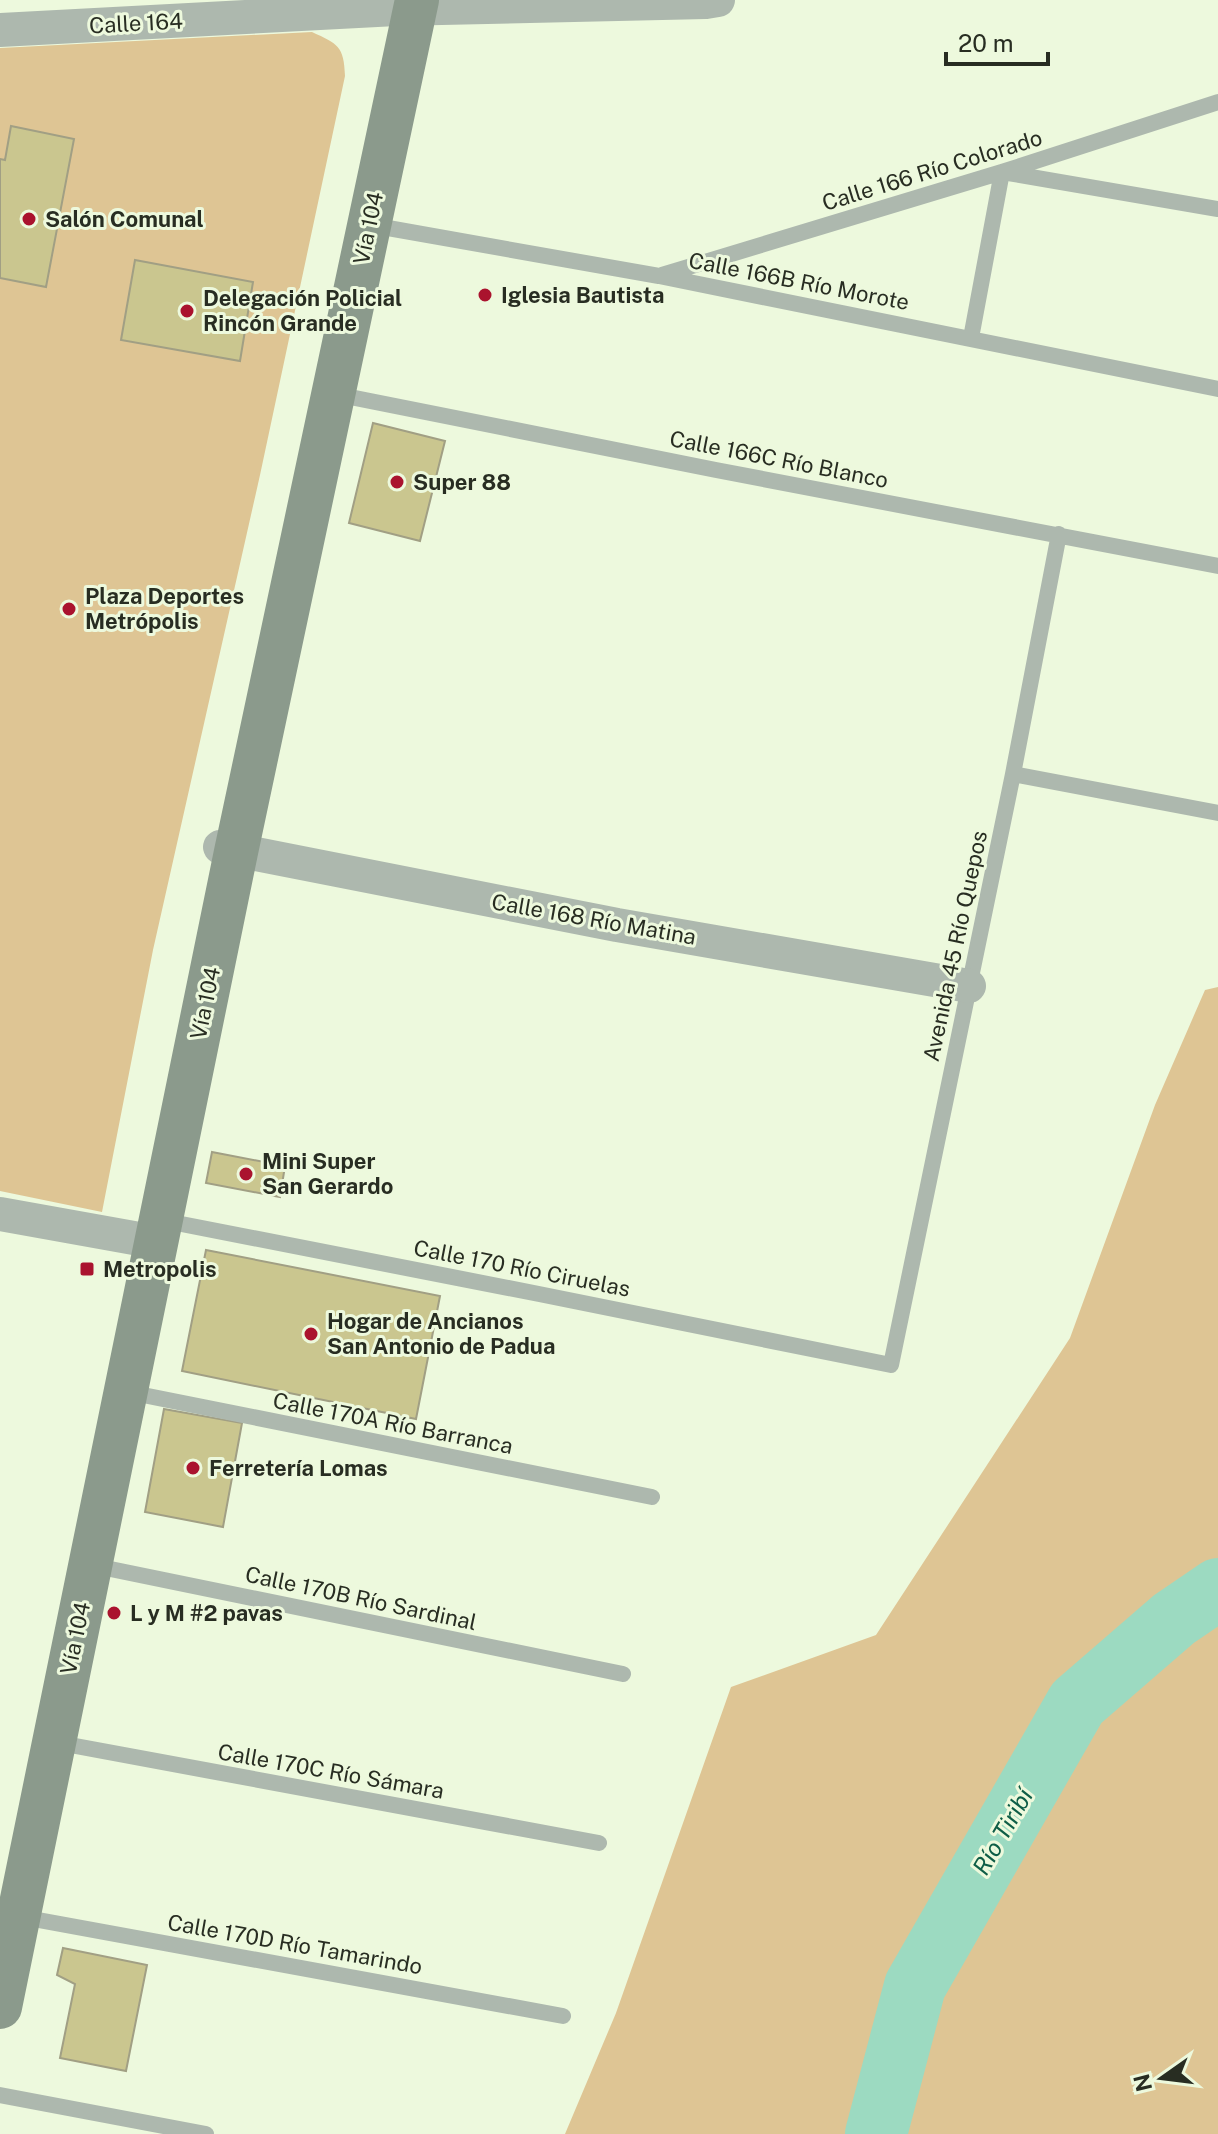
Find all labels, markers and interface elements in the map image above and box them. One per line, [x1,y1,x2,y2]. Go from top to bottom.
street label: Calle 164 [89,8,184,38]
scale bar [946,16,1048,66]
text: 20 m [958,29,1014,57]
street label: Calle 166 Río Colorado [819,124,1045,216]
street label: Vía 104 [348,189,388,267]
place label: Salón Comunal [45,206,204,232]
marker: Salón Comunal [20,210,38,228]
street label: Calle 166B Río Morote [687,247,911,315]
place label: Iglesia Bautista [501,282,664,308]
place label: Delegación Policial Rincón Grande [203,285,402,336]
marker: Iglesia Bautista [476,286,494,304]
marker: Delegación Policial Rincón Grande [178,302,196,320]
street label: Calle 166C Río Blanco [667,425,891,493]
place label: Super 88 [413,469,511,495]
marker: Super 88 [388,473,406,491]
place label: Plaza Deportes Metrópolis [85,583,244,634]
marker: Plaza Deportes Metrópolis [60,600,78,618]
street label: Avenida 45 Río Quepos [918,828,992,1064]
street label: Calle 168 Río Matina [490,888,698,950]
street label: Vía 104 [185,964,225,1042]
place label: Mini Super San Gerardo [262,1148,393,1199]
marker: Mini Super San Gerardo [237,1165,255,1183]
street label: Calle 170 Río Ciruelas [412,1234,632,1302]
place label: Metropolis [103,1256,217,1282]
marker: Metropolis [78,1260,96,1278]
place label: Hogar de Ancianos San Antonio de Padua [327,1308,555,1359]
marker: Hogar de Ancianos San Antonio de Padua [302,1325,320,1343]
street label: Calle 170A Río Barranca [271,1387,515,1459]
place label: Ferretería Lomas [209,1455,388,1481]
marker: Ferretería Lomas [184,1459,202,1477]
street label: Calle 170B Río Sardinal [243,1561,479,1635]
street label: Vía 104 [55,1599,95,1677]
place label: L y M #2 pavas [130,1600,283,1626]
marker: L y M #2 pavas [105,1604,123,1622]
street label: Calle 170C Río Sámara [216,1738,446,1804]
water label: Río Tiribí [966,1782,1039,1879]
street label: Calle 170D Río Tamarindo [166,1909,424,1979]
north arrow [1122,2038,1202,2118]
text: N [1128,2071,1157,2094]

